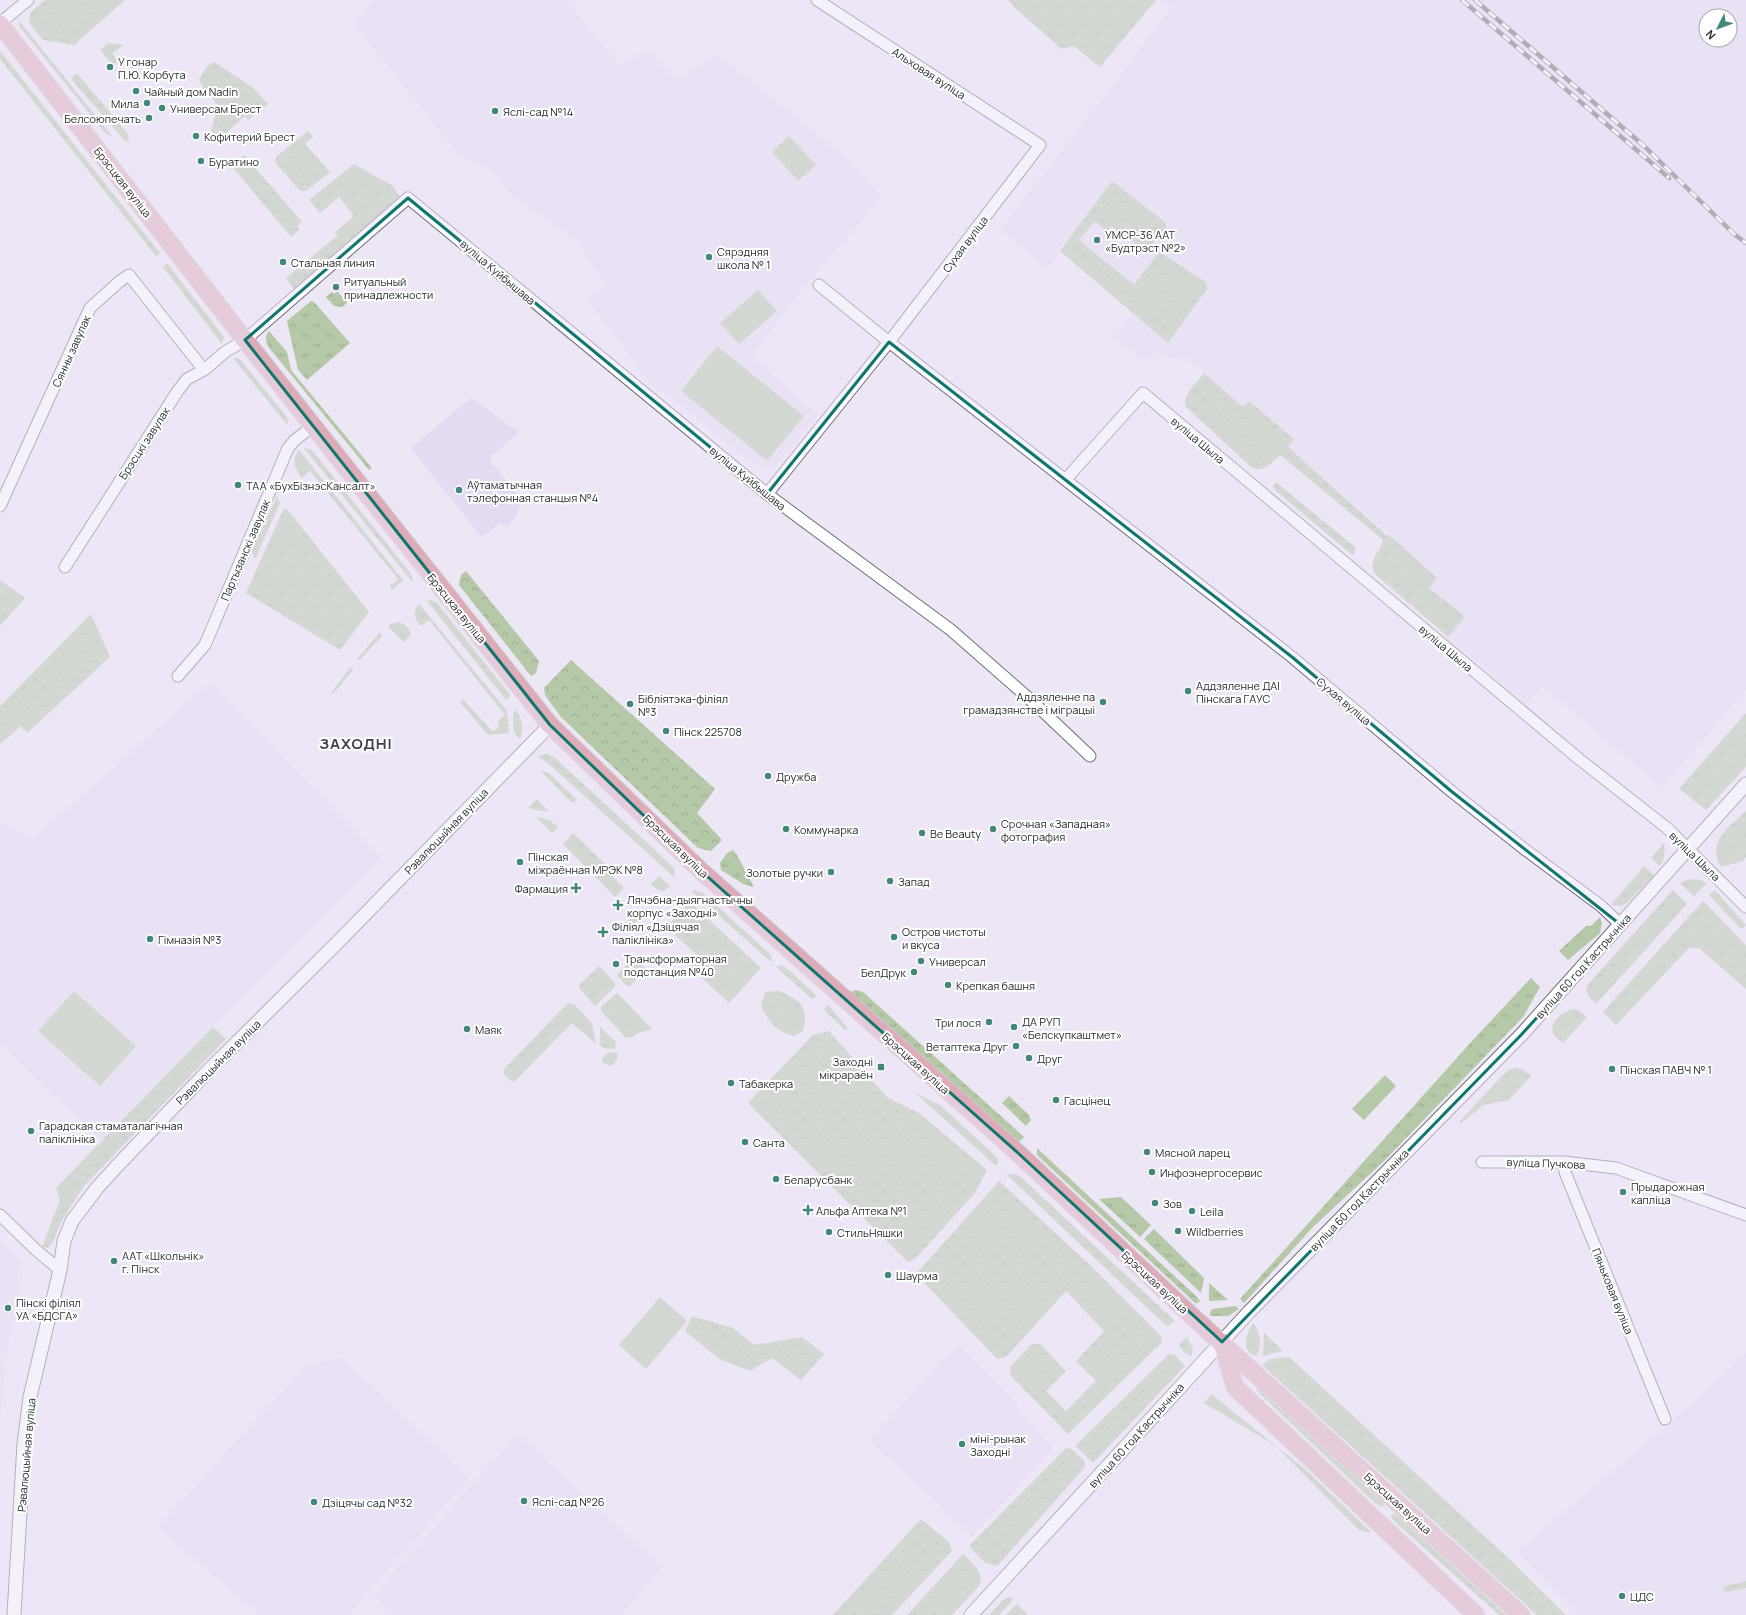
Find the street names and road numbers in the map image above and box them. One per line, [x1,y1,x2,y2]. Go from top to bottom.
street label: Альховая вуліца [889,44,969,102]
street label: Брэсцкая вуліца [91,144,155,220]
street label: Сухая вуліца [939,213,991,275]
street label: вуліца Куйбышава [457,236,539,308]
street label: Сянны завулак [48,312,94,389]
street label: Брэсцкі завулак [115,403,173,482]
street label: вуліца Шыла [1168,413,1228,467]
street label: вуліца Куйбышава [707,443,789,513]
street label: Партызанскі завулак [217,497,273,603]
street label: Брэсцкая вуліца [424,570,490,646]
street label: вуліца Шыла [1416,621,1476,675]
street label: Сухая вуліца [1314,674,1374,728]
street label: Рэвалюцыйная вуліца [401,785,491,877]
street label: Брэсцкая вуліца [640,811,712,881]
street label: вуліца Шыла [1666,828,1724,884]
street label: вуліца 60 год Кастрычніка [1532,910,1634,1022]
street label: Рэвалюцыйная вуліца [172,1016,264,1108]
street label: Брэсцкая вуліца [879,1029,953,1097]
street label: вуліца 60 год Кастрычніка [1306,1146,1412,1254]
street label: вуліца Пучкова [1506,1154,1586,1172]
street label: Пяньковая вуліца [1589,1246,1637,1336]
street label: Брэсцкая вуліца [1119,1247,1191,1317]
street label: вуліца 60 год Кастрычніка [1085,1379,1187,1491]
street label: Рэвалюцыйная вуліца [14,1397,38,1513]
street label: Брэсцкая вуліца [1361,1469,1435,1537]

